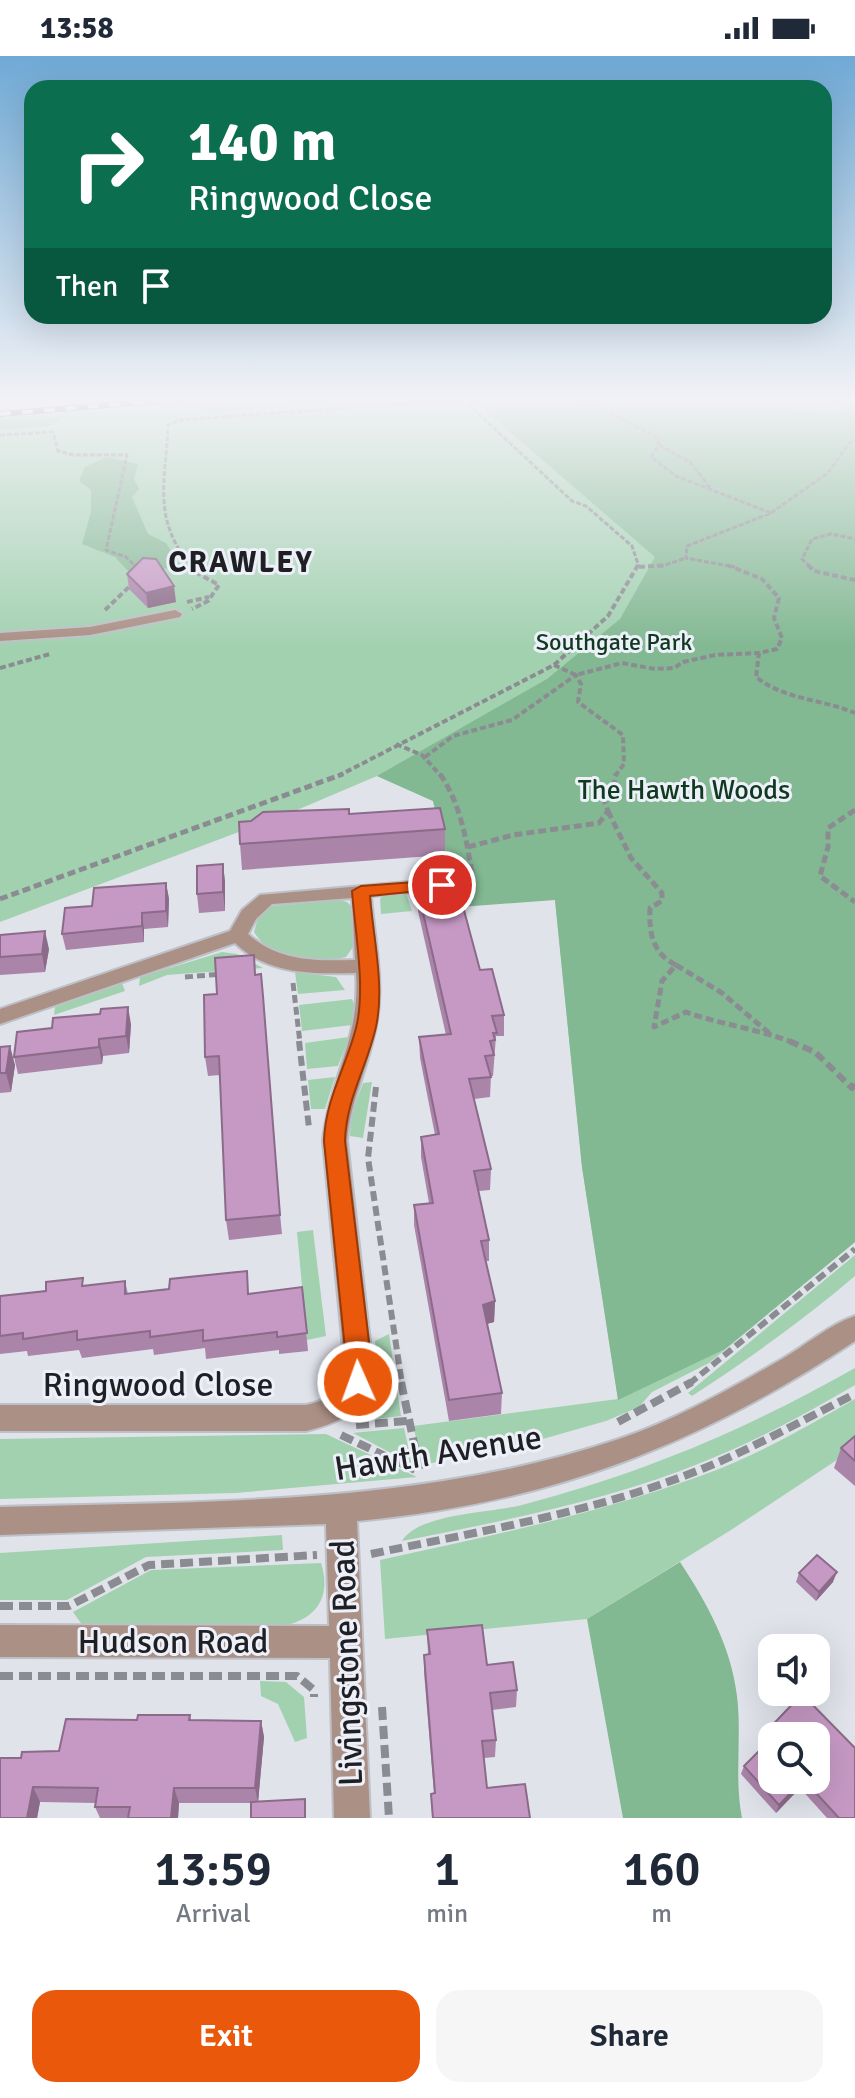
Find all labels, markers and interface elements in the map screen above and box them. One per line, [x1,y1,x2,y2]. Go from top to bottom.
text: 13:58 [40,10,114,47]
text: 140 m [188,107,336,176]
icon: right [56,112,160,216]
text: Ringwood Close [188,176,432,221]
icon: arrive [134,264,178,308]
text: Then [56,268,118,305]
district label: CRAWLEY [168,544,314,581]
park label: Southgate Park [536,627,692,657]
park label: The Hawth Woods [578,773,790,807]
pin [408,851,476,919]
icon: arrive [420,863,464,907]
position arrow [316,1340,400,1424]
street label: Ringwood Close [43,1364,273,1406]
street label: Hawth Avenue [332,1416,545,1490]
street label: Livingstone Road [322,1539,372,1787]
street label: Hudson Road [78,1621,268,1663]
map controls [758,1634,830,1794]
button: sound [758,1634,830,1706]
button: search [758,1722,830,1794]
text: 13:59 [155,1840,272,1899]
text: 1 [434,1840,460,1899]
text: 160 [623,1840,700,1899]
text: Arrival [176,1898,251,1930]
text: min [426,1898,468,1930]
text: m [651,1898,672,1930]
button: Exit [32,1990,420,2082]
button: Share [436,1990,823,2082]

